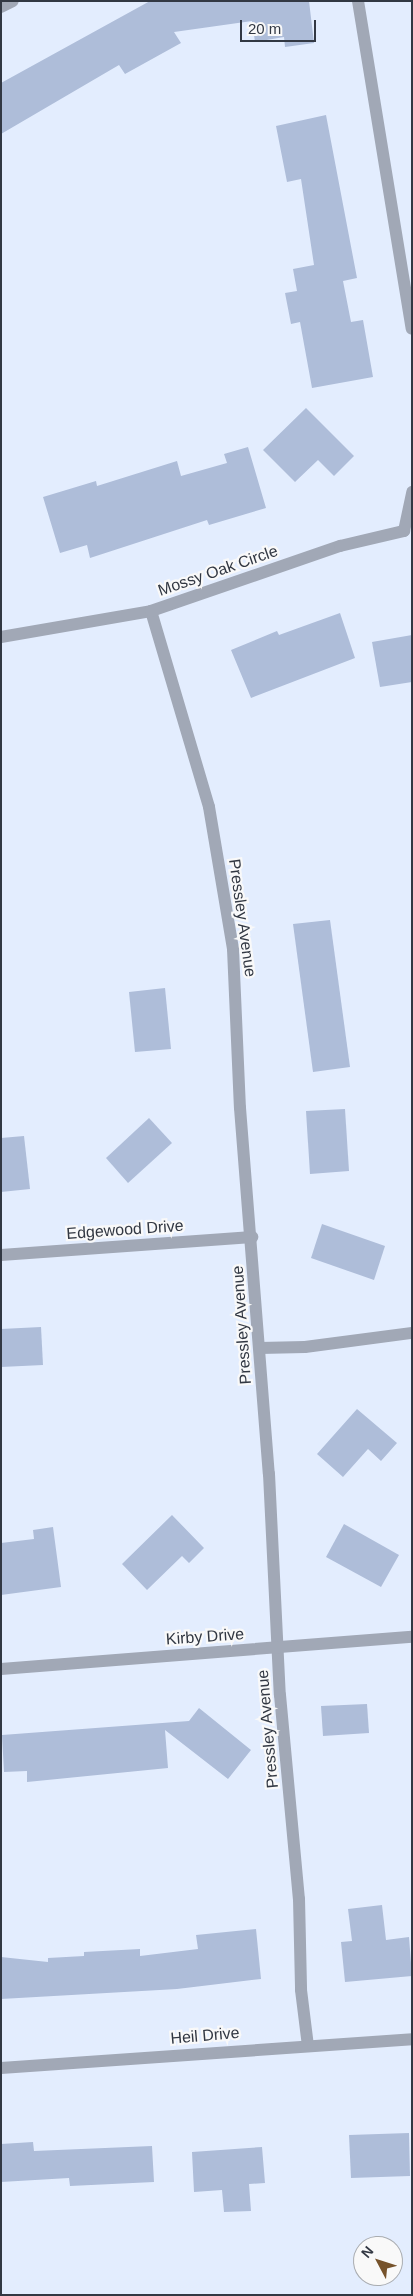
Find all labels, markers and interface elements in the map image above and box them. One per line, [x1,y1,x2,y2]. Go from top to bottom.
scale bar [243,10,319,42]
text: 20 m [248,20,281,37]
street label: Mossy Oak Circle [156,542,280,600]
street label: Pressley Avenue [224,857,260,979]
street label: Edgewood Drive [66,1216,184,1244]
street label: Pressley Avenue [228,1265,256,1385]
street label: Kirby Drive [165,1625,245,1649]
street label: Pressley Avenue [253,1669,283,1789]
street label: Heil Drive [170,2023,240,2049]
north arrow [353,2236,403,2286]
text: N [358,2243,377,2261]

